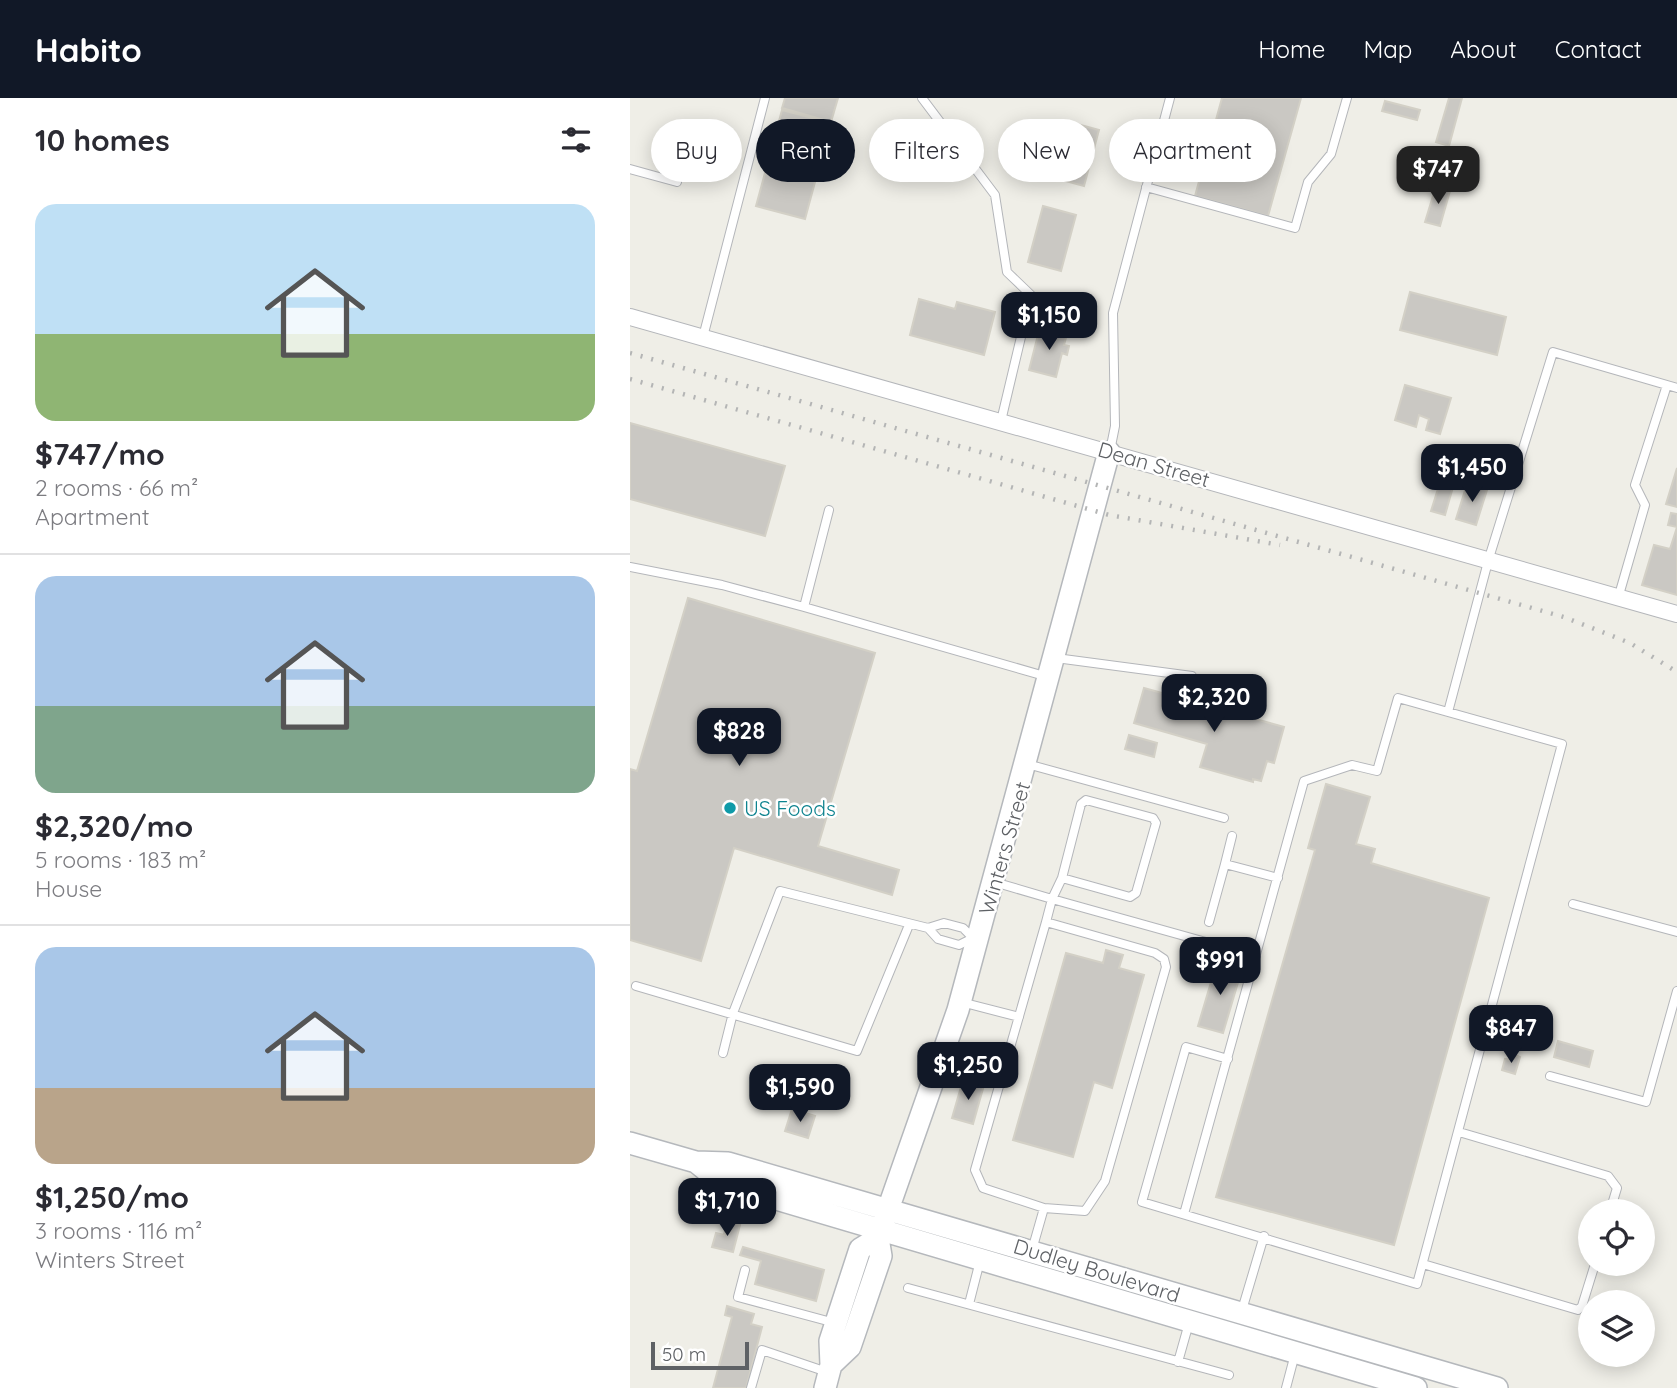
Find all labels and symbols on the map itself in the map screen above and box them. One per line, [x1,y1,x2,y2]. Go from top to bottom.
pin: $747 [1397,146,1479,206]
pin: $1,150 [992,292,1106,352]
street label: Dean Street [1095,436,1213,492]
pin: $1,450 [1415,444,1529,504]
pin: $2,320 [1157,674,1271,734]
pin: $828 [698,708,780,768]
street label: Winters Street [973,779,1035,917]
place label: US Foods [744,795,836,821]
marker: US Foods [722,800,738,816]
pin: $991 [1179,937,1261,997]
pin: $847 [1470,1006,1552,1065]
pin: $1,250 [911,1042,1025,1102]
pin: $1,590 [743,1065,857,1124]
pin: $1,710 [670,1178,784,1238]
street label: Dudley Boulevard [1011,1232,1183,1308]
scale bar [651,1339,749,1371]

